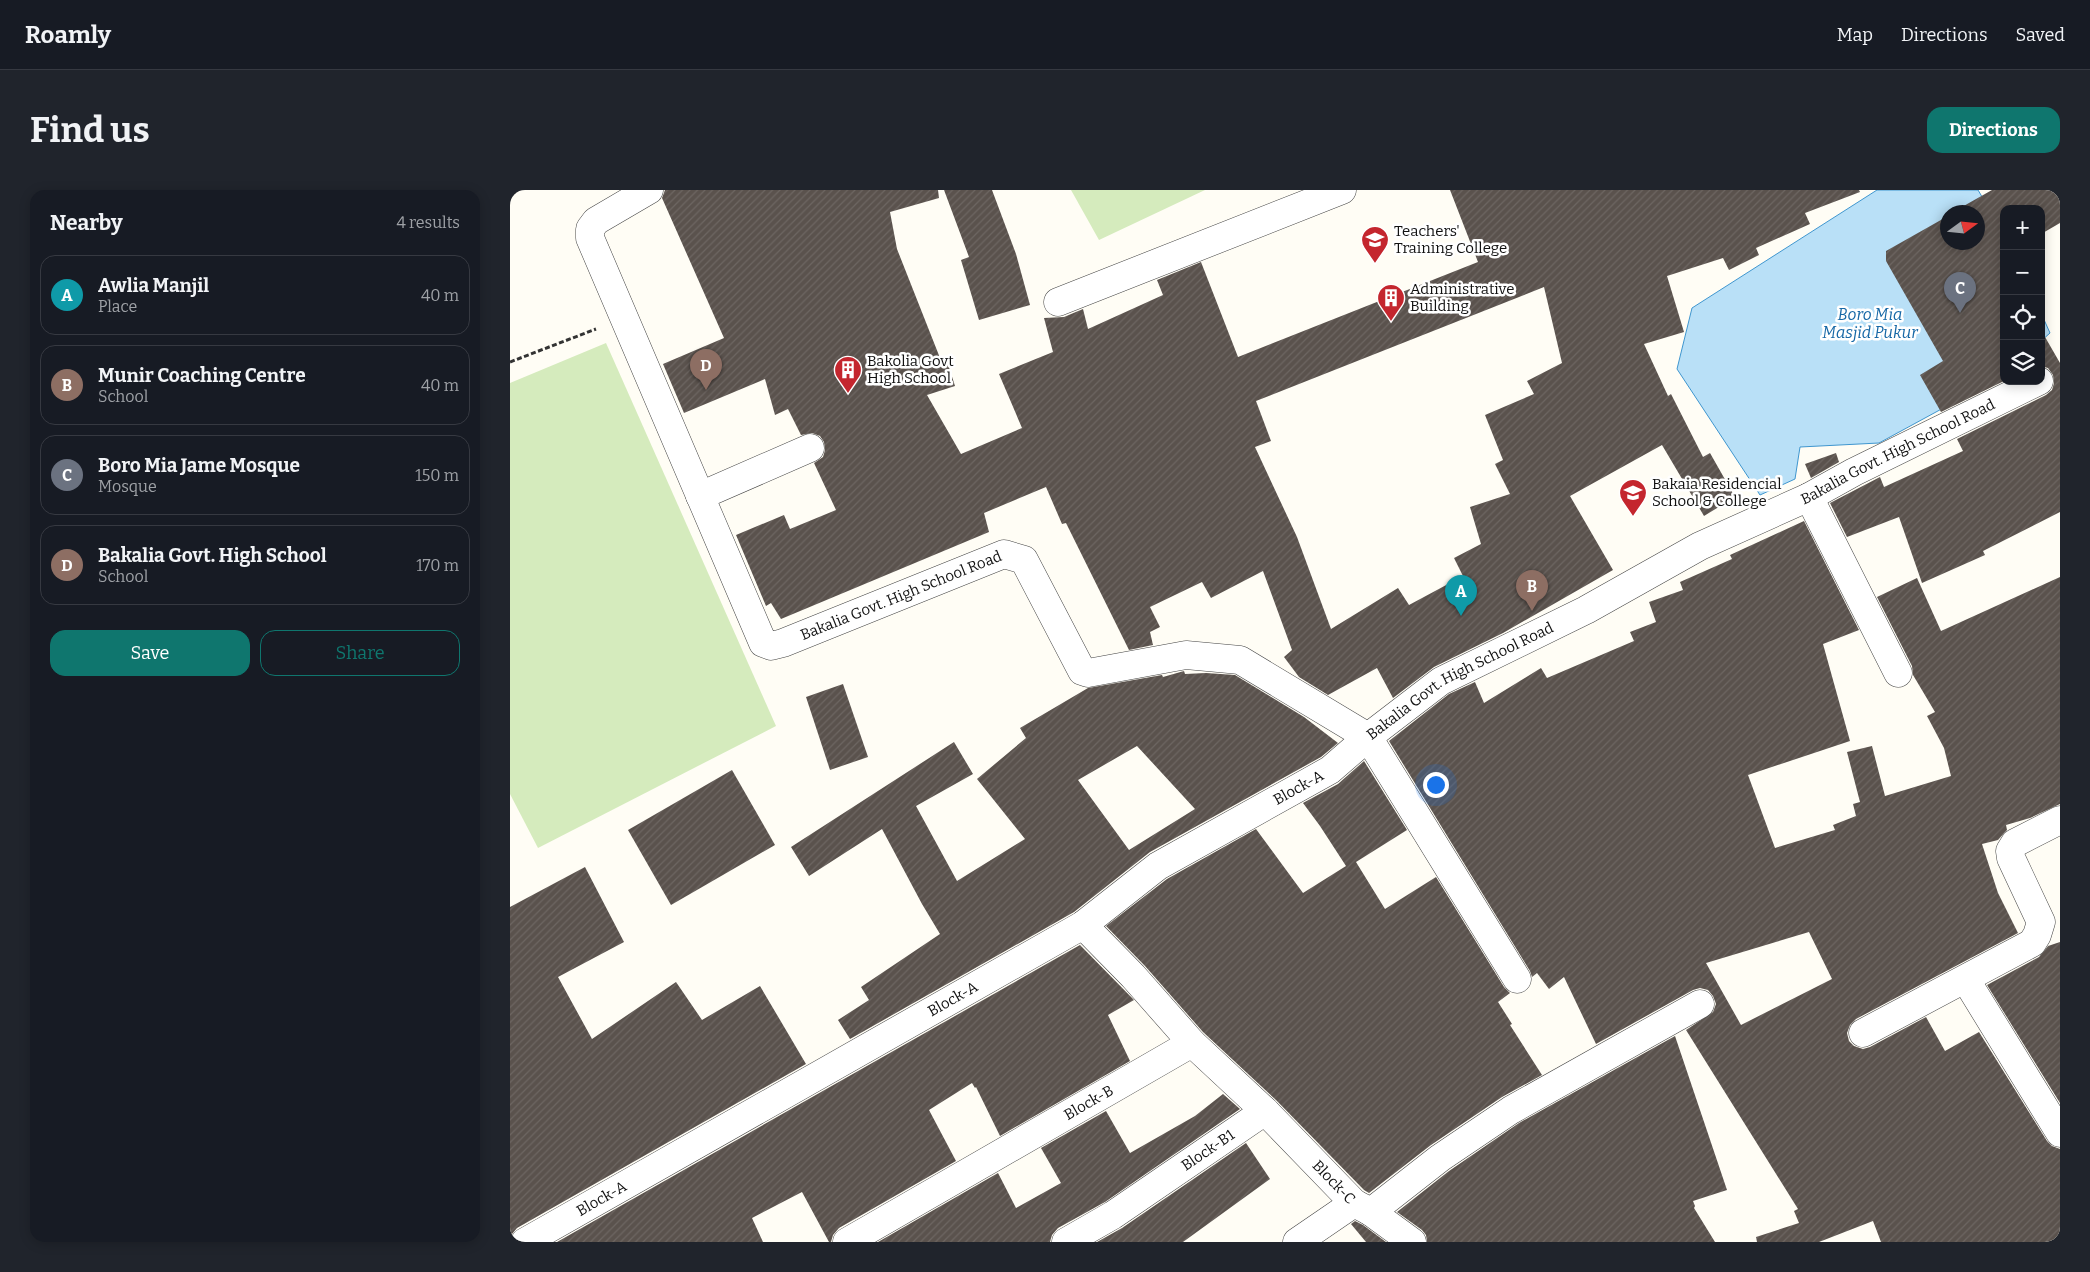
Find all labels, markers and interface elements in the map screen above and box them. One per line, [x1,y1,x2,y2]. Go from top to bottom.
text: Roamly [25,21,111,49]
text: Map [1837,24,1873,46]
text: Directions [1901,24,1988,46]
text: Saved [2016,24,2065,46]
button: Directions [1927,107,2060,153]
text: Find us [30,109,150,151]
north arrow [1940,205,1985,250]
map controls [2000,205,2045,385]
button: + [2000,205,2045,250]
text: Nearby [50,210,123,236]
text: 4 results [397,213,460,232]
place label: Teachers' Training College [1394,222,1507,257]
school or university icon: Teachers' Training College [1360,225,1390,264]
button: − [2000,250,2045,295]
pin: C [1944,272,1976,313]
text: Awlia Manjil [98,274,209,297]
place label: Administrative Building [1410,280,1514,315]
building icon: Administrative Building [1376,283,1406,322]
text: A [61,286,73,305]
text: 40 m [421,286,459,305]
button: locate [2000,295,2045,340]
text: Place [98,297,137,316]
water label: Boro Mia Masjid Pukur [1822,305,1919,342]
button: layers [2000,340,2045,385]
pin: D [690,349,722,390]
place label: Bakolia Govt High School [867,352,954,387]
building icon: Bakolia Govt High School [833,355,863,394]
text: Munir Coaching Centre [98,364,306,387]
text: B [62,376,72,395]
text: 40 m [421,376,459,395]
text: School [98,387,148,406]
street label: Bakalia Govt. High School Road [1798,395,1998,508]
text: Boro Mia Jame Mosque [98,454,300,477]
text: C [62,466,72,485]
text: 150 m [415,466,459,485]
place label: Bakaia Residencial School & College [1652,475,1782,510]
text: Mosque [98,477,157,496]
school or university icon: Bakaia Residencial School & College [1618,478,1648,517]
text: Bakalia Govt. High School [98,544,327,567]
street label: Bakalia Govt. High School Road [798,547,1004,644]
text: D [61,556,73,575]
text: 170 m [416,556,459,575]
text: School [98,567,148,586]
pin: B [1516,570,1548,611]
pin: A [1445,575,1477,616]
street label: Bakalia Govt. High School Road [1363,618,1556,744]
button: Save [50,630,250,676]
button: Share [260,630,460,676]
street label: Block-A [1270,766,1327,809]
your location [1423,772,1449,798]
street label: Block-A [925,977,981,1020]
street label: Block-B [1061,1081,1117,1124]
street label: Block-B1 [1178,1126,1238,1175]
street label: Block-C [1309,1156,1359,1208]
street label: Block-A [573,1177,630,1220]

